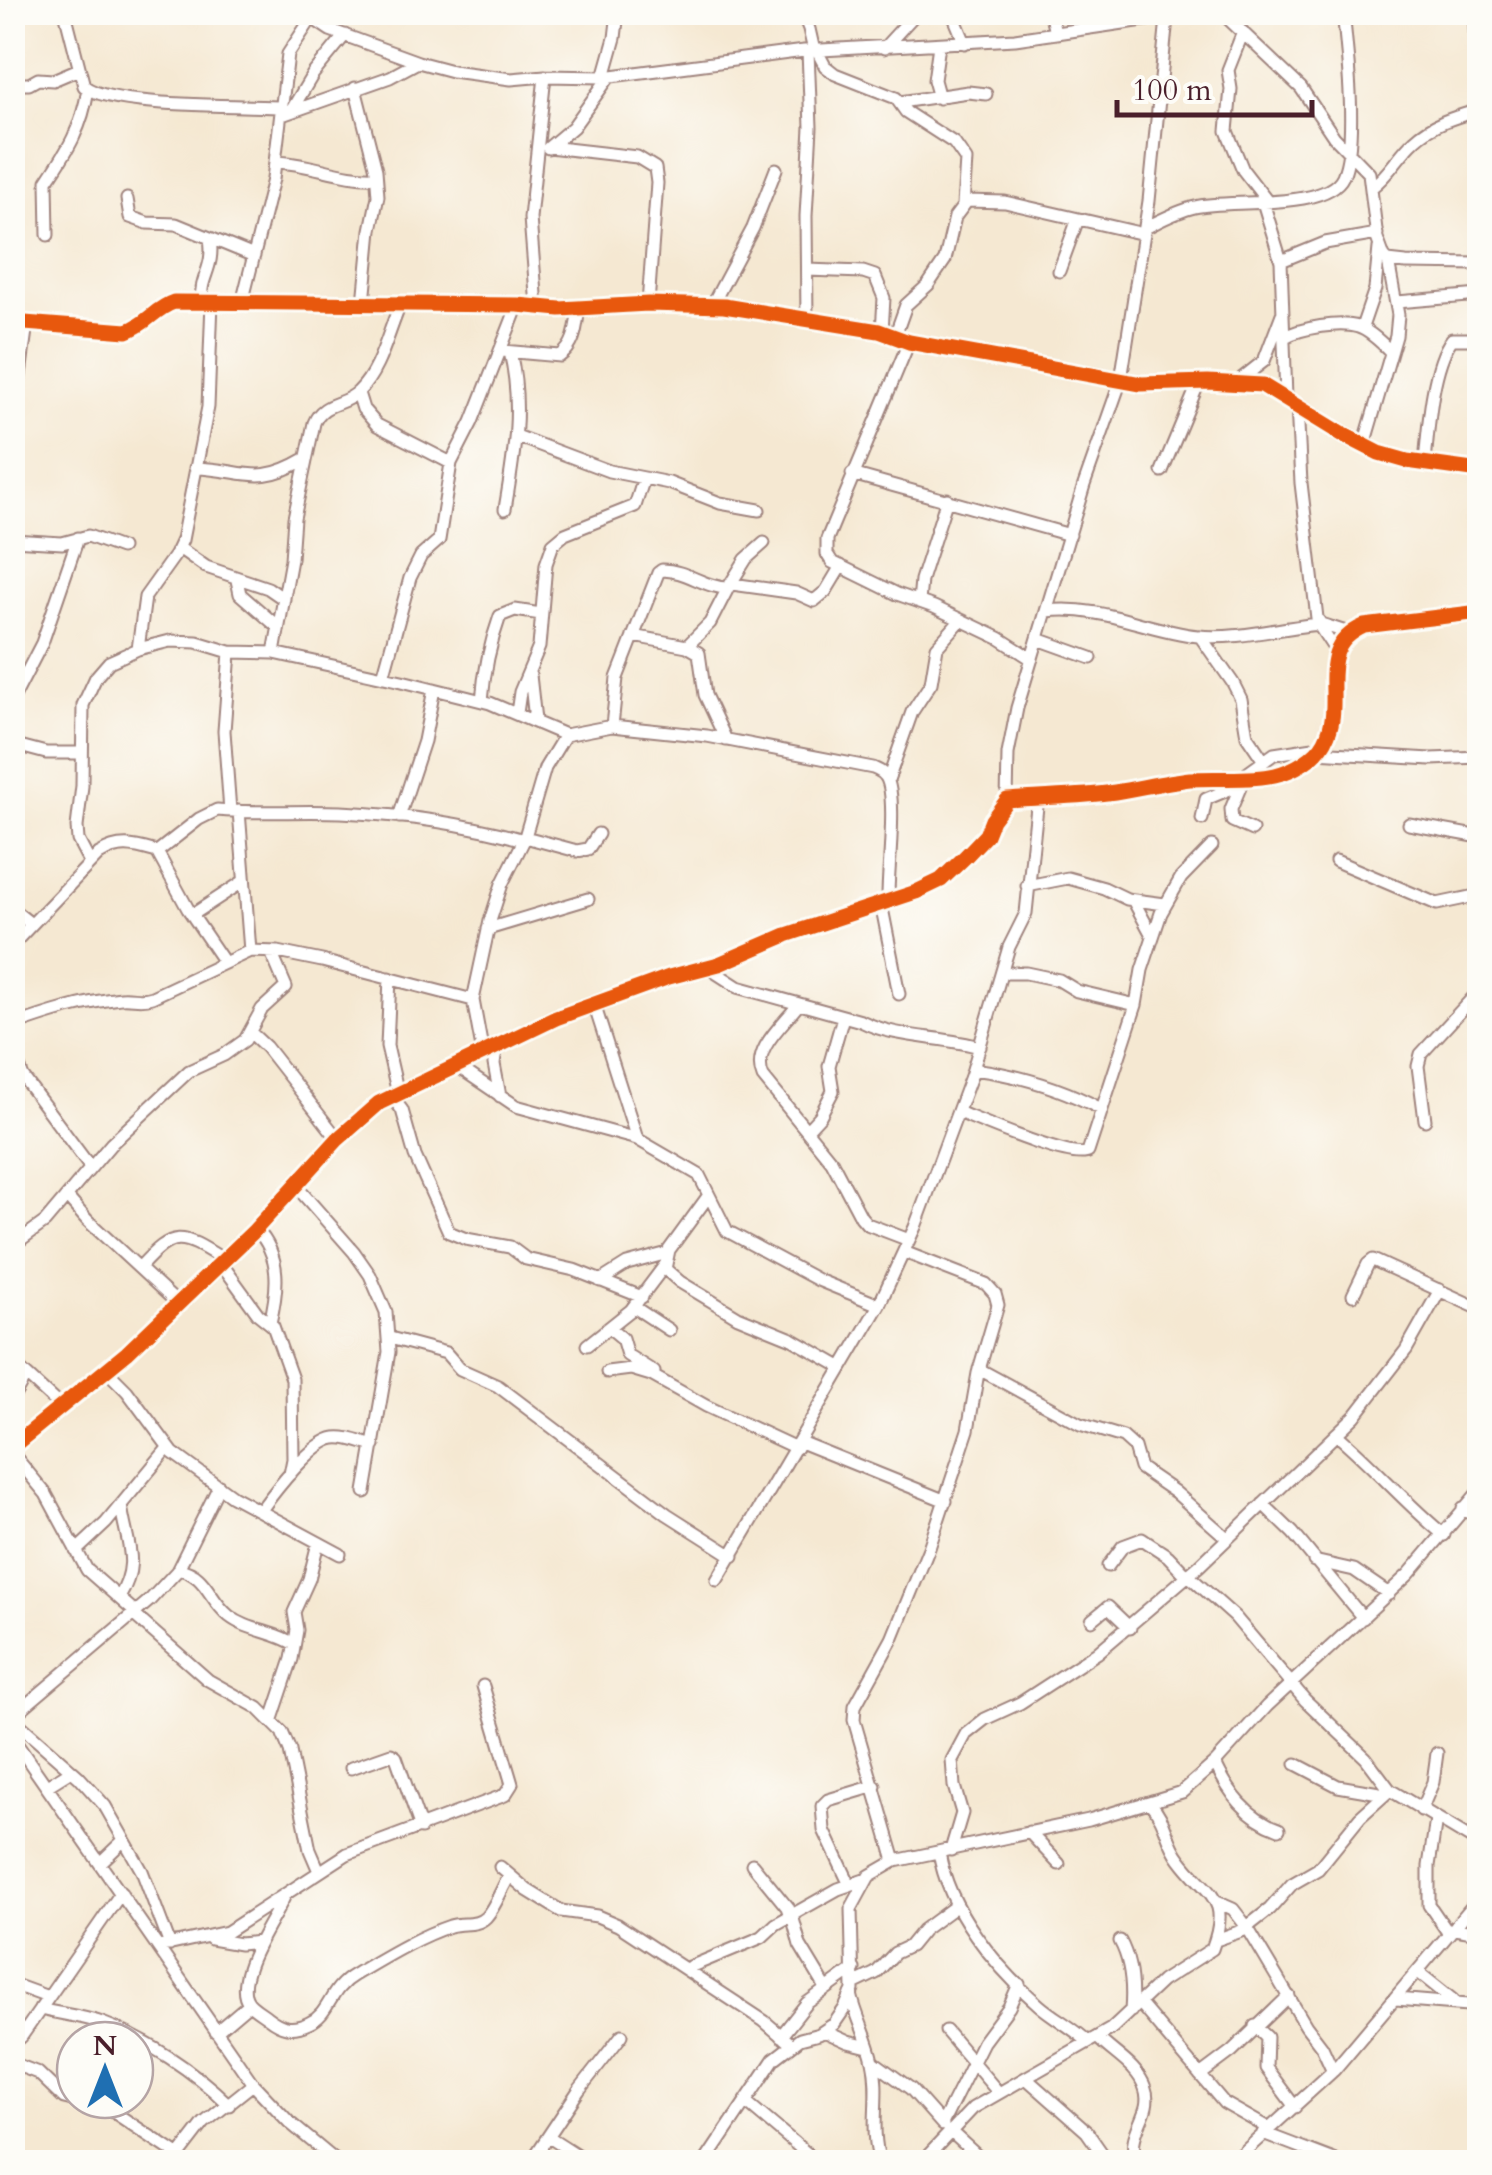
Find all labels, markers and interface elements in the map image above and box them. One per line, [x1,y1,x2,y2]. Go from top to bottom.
scale bar [1117,55,1312,117]
text: 100 m [1132,70,1212,111]
north arrow [55,2020,155,2120]
text: N [93,2027,117,2065]

